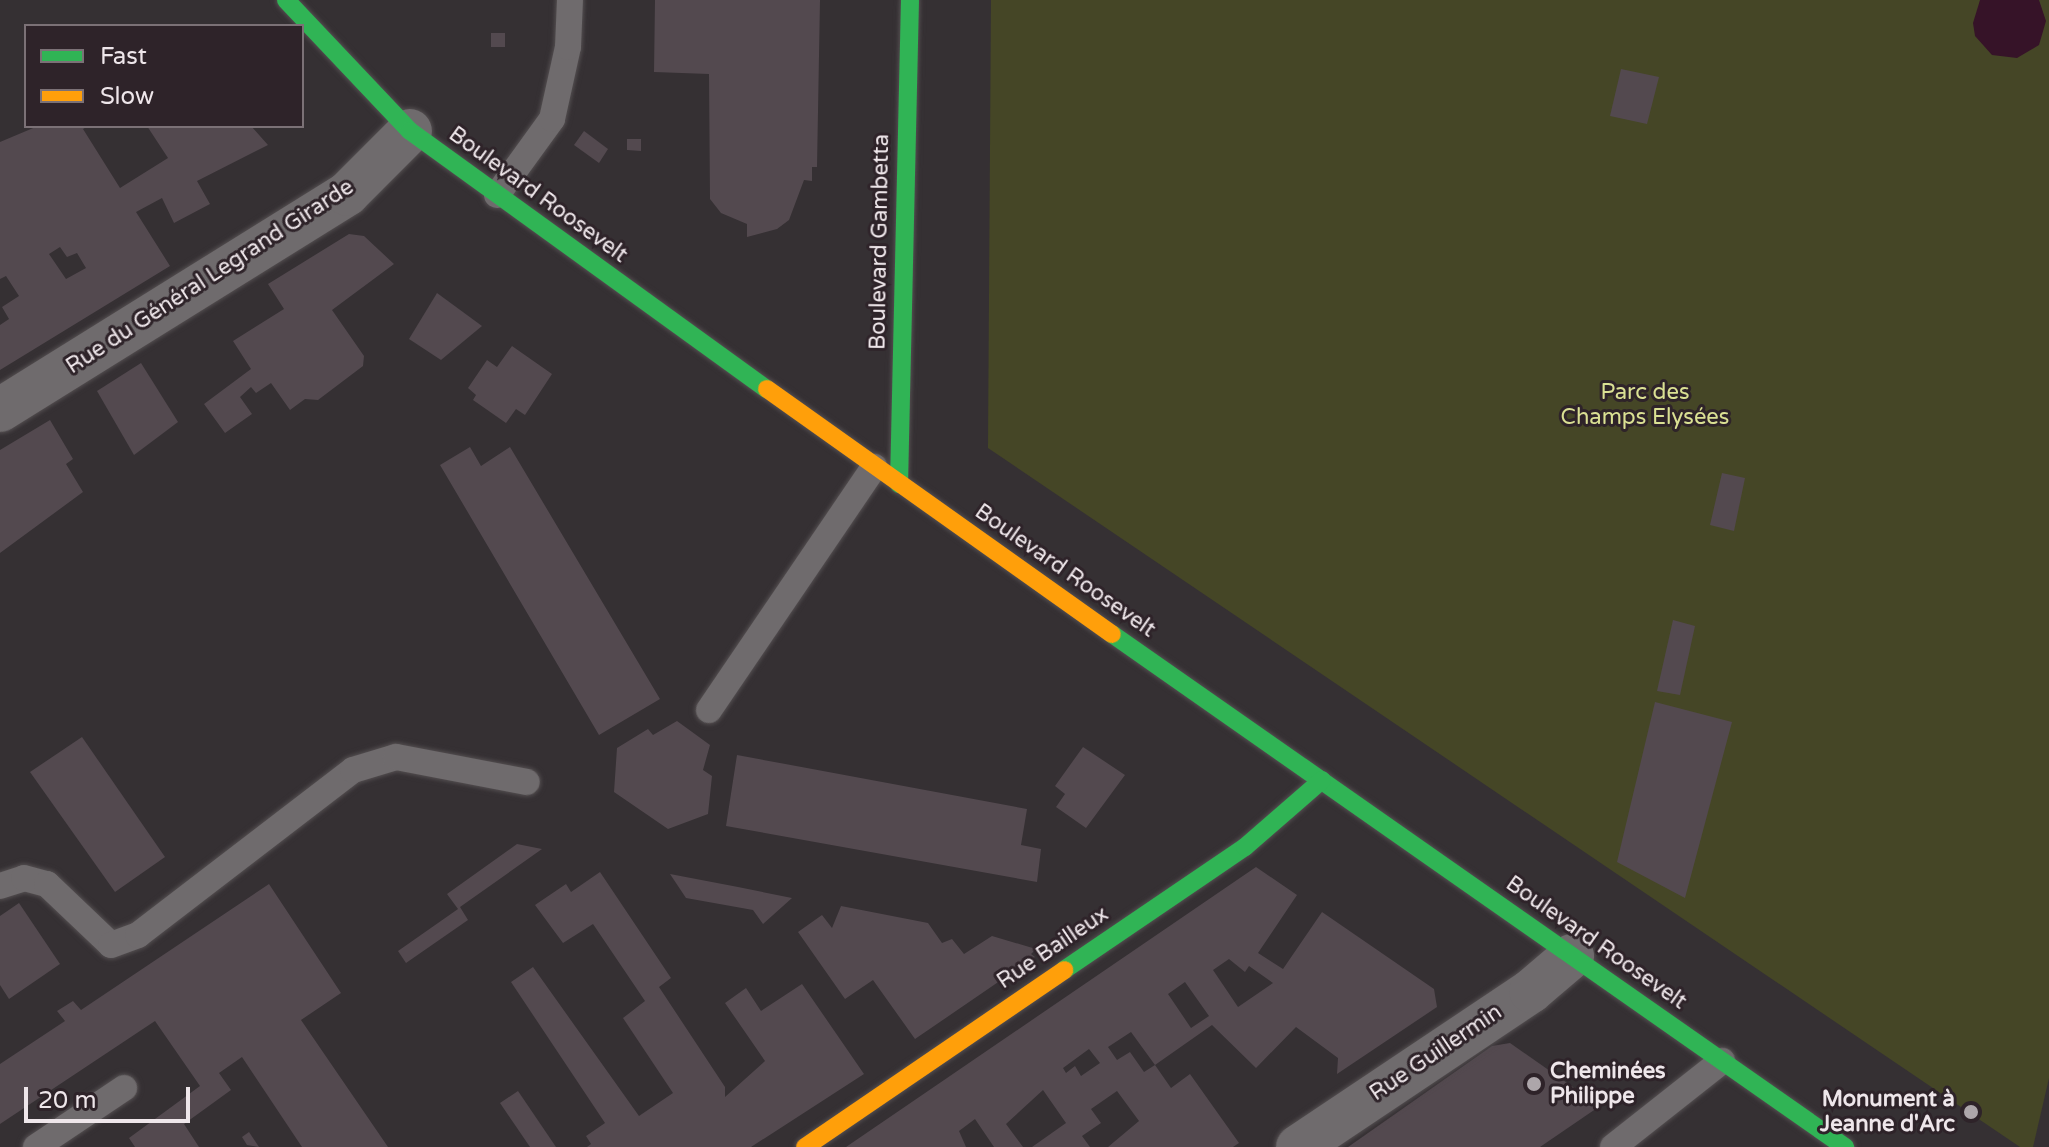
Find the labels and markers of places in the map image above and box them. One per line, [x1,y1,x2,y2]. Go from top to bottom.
place label: Cheminées Philippe [1550,1058,1666,1110]
marker: Cheminées Philippe [1525,1075,1543,1093]
place label: Monument à Jeanne d'Arc [1820,1086,1955,1138]
marker: Monument à Jeanne d'Arc [1962,1103,1980,1121]

